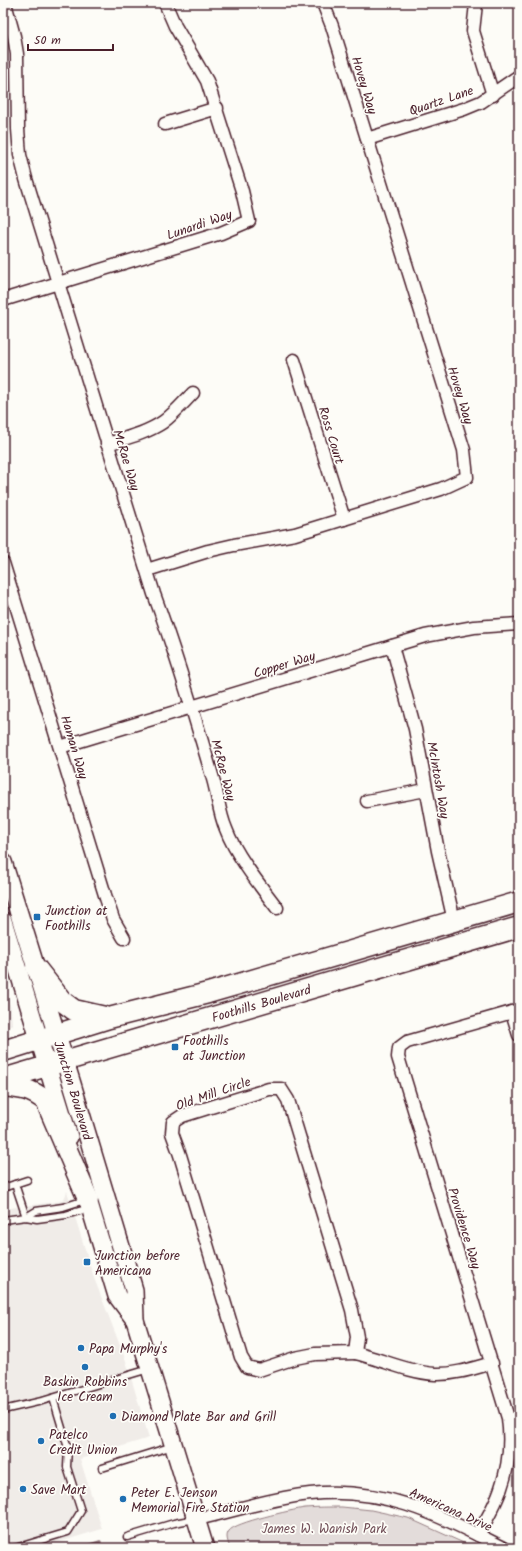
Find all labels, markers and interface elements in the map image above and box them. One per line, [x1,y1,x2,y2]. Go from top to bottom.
scale bar [28,26,113,52]
text: 50 m [34,31,61,50]
street label: Hovey Way [345,54,383,118]
street label: Quartz Lane [406,81,477,122]
street label: Lunardi Way [164,204,236,246]
street label: Hovey Way [441,364,479,428]
street label: Ross Court [312,404,350,468]
street label: McRae Way [106,427,145,495]
street label: Copper Way [251,646,319,685]
street label: Haman Way [54,713,93,783]
street label: McRae Way [204,737,241,804]
street label: McIntosh Way [420,740,455,821]
place label: Junction at Foothills [45,901,108,937]
marker: Junction at Foothills [32,912,42,922]
street label: Foothills Boulevard [209,980,314,1029]
place label: Foothills at Junction [183,1031,245,1067]
street label: Junction Boulevard [47,1038,98,1144]
marker: Foothills at Junction [170,1042,180,1052]
street label: Old Mill Circle [173,1072,254,1117]
street label: Providence Way [441,1185,486,1273]
place label: Junction before Americana [95,1246,180,1282]
marker: Junction before Americana [82,1257,92,1267]
place label: Papa Murphy's [89,1339,168,1360]
marker: Papa Murphy's [76,1343,86,1353]
marker: Baskin Robbins Ice Cream [80,1362,90,1372]
place label: Baskin Robbins Ice Cream [43,1372,127,1408]
place label: Diamond Plate Bar and Grill [121,1407,276,1428]
marker: Diamond Plate Bar and Grill [108,1411,118,1421]
place label: Patelco Credit Union [49,1425,117,1461]
marker: Patelco Credit Union [36,1436,46,1446]
place label: Save Mart [31,1480,87,1501]
place label: Peter E. Jenson Memorial Fire Station [131,1483,250,1519]
street label: Americana Drive [406,1483,495,1538]
marker: Save Mart [18,1484,28,1494]
marker: Peter E. Jenson Memorial Fire Station [118,1494,128,1504]
park label: James W. Wanish Park [261,1519,387,1540]

